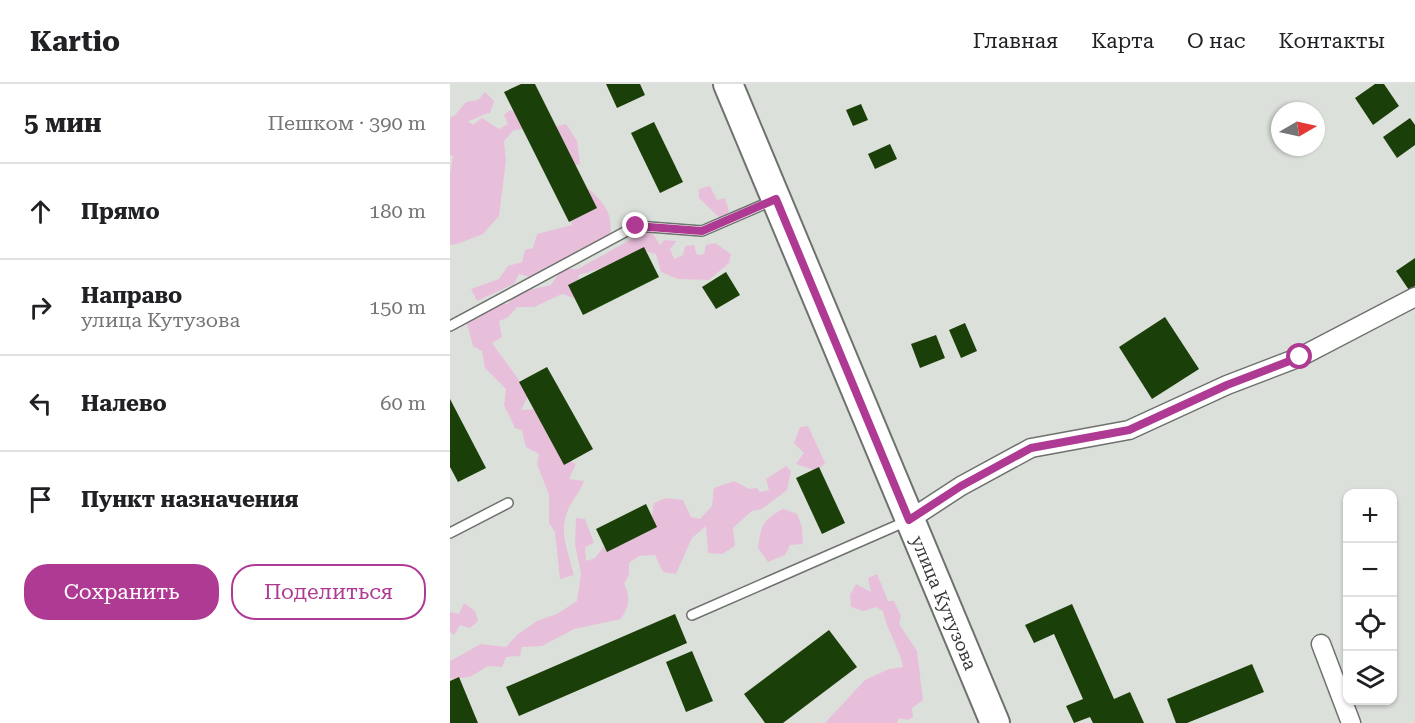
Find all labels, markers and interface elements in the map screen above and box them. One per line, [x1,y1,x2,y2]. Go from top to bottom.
text: Kartio [30,25,120,58]
text: Главная [973,29,1058,53]
text: Карта [1091,29,1154,53]
text: О нас [1187,29,1246,53]
text: Контакты [1279,29,1385,53]
north arrow [1271,102,1325,156]
text: 5 мин [24,108,102,138]
text: Пешком · 390 m [268,111,426,135]
icon: ahead [24,195,57,228]
text: Прямо [81,199,160,224]
text: 180 m [369,199,426,223]
route end [622,212,648,238]
text: Направо [81,283,182,308]
icon: right [24,291,57,324]
text: 150 m [369,295,426,319]
text: улица Кутузова [81,308,240,332]
route start [1286,343,1312,369]
icon: left [24,387,57,420]
text: Налево [81,391,167,416]
text: 60 m [380,391,426,415]
icon: arrive [24,483,57,516]
text: Пункт назначения [81,487,299,512]
map controls [1343,489,1397,705]
button: + [1343,489,1397,543]
street label: улица Кутузова [907,532,982,673]
button: − [1343,543,1397,597]
button: Сохранить [24,564,219,620]
button: Поделиться [231,564,426,620]
button: locate [1343,597,1397,651]
button: layers [1343,651,1397,705]

